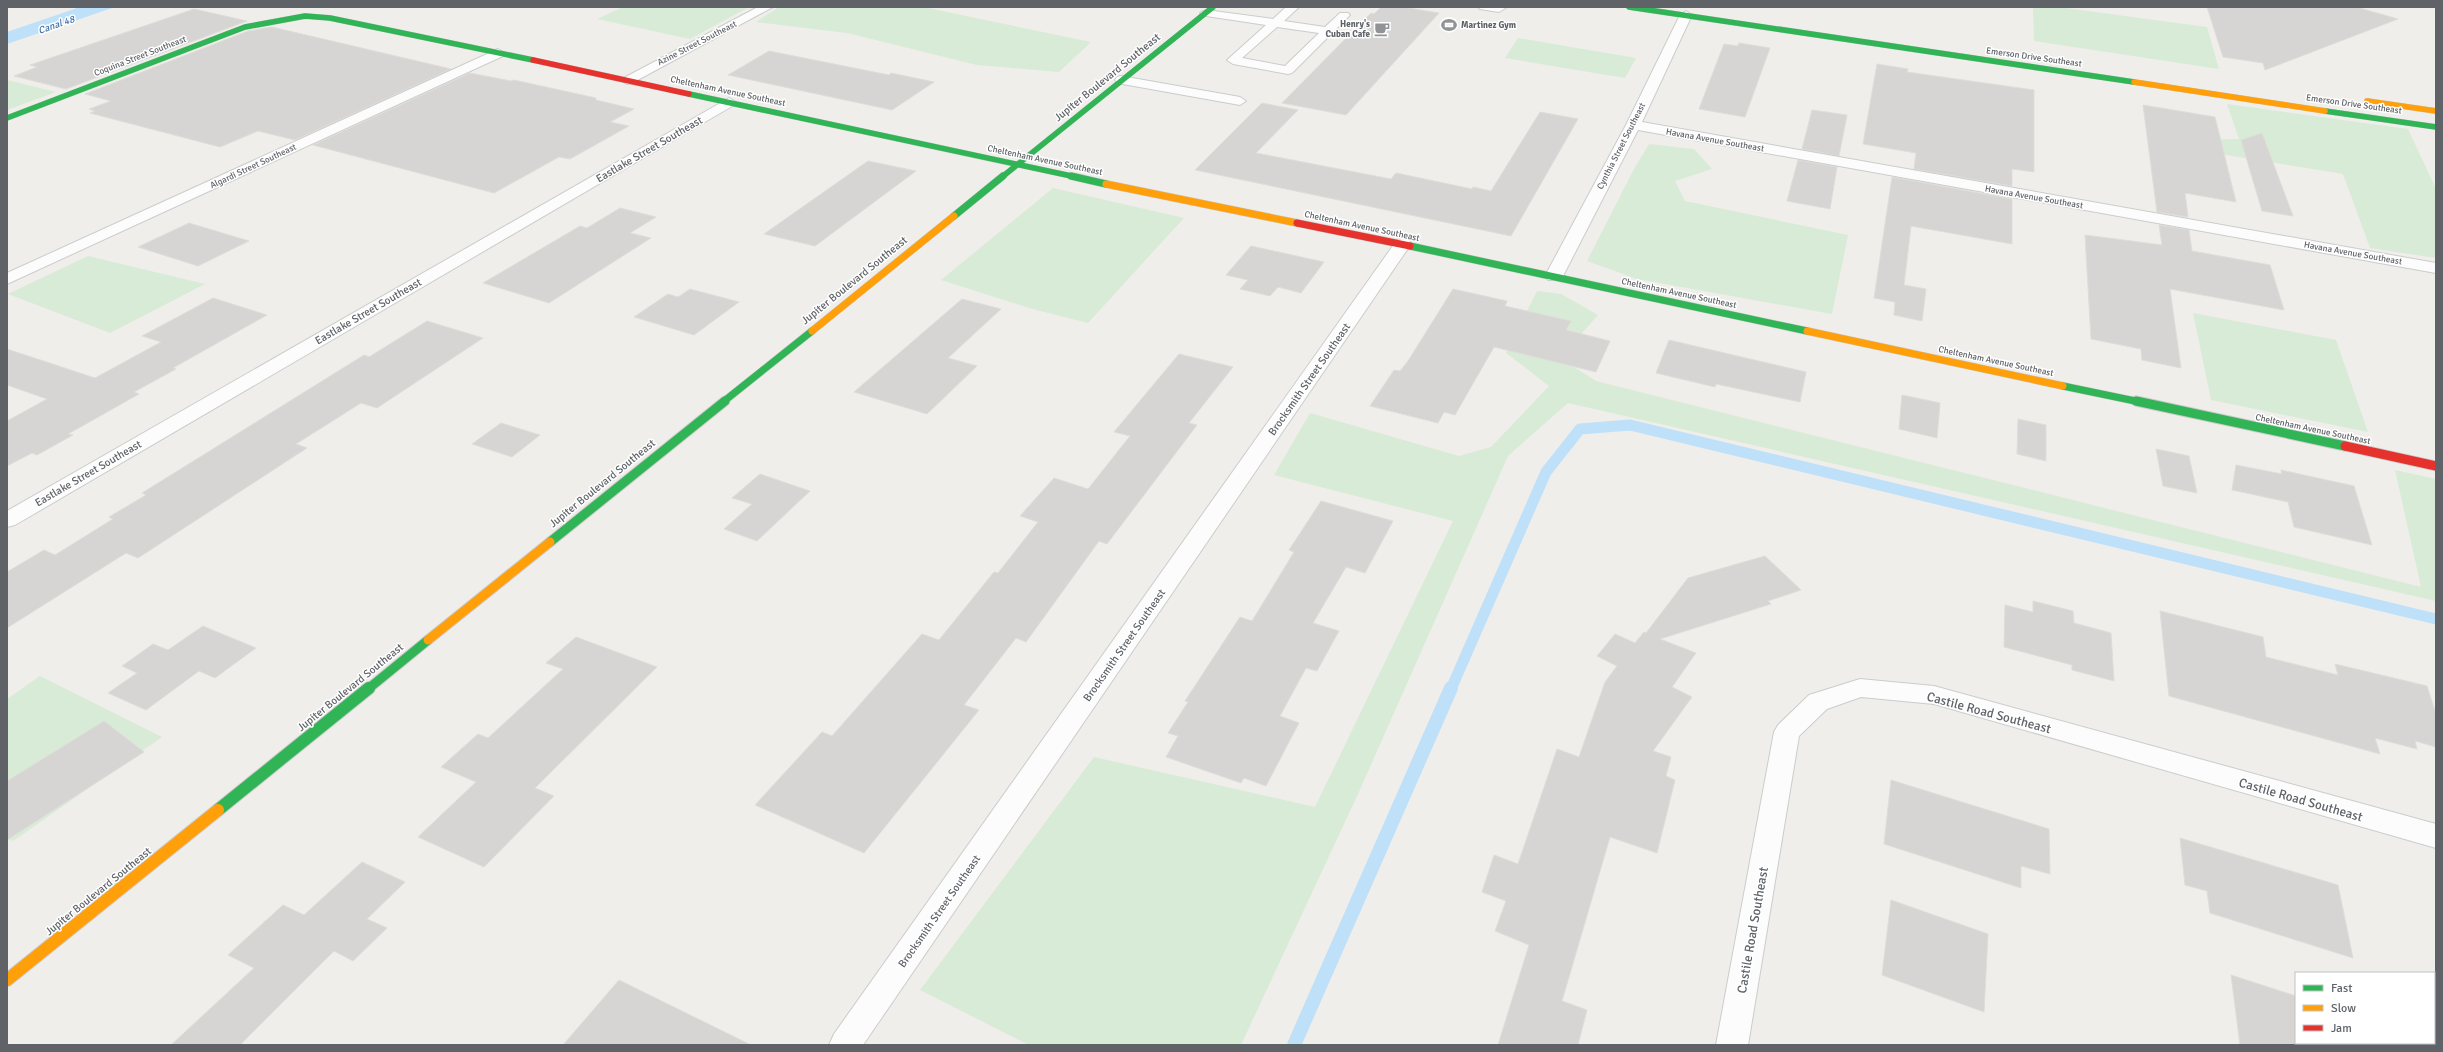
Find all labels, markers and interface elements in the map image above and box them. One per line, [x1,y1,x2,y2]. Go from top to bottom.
water label: Canal 48 [37,13,78,37]
sports icon: Martinez Gym [1440,16,1458,34]
place label: Henry's Cuban Cafe [1326,18,1371,40]
street label: Azine Street Southeast [656,19,739,68]
cafe icon: Henry's Cuban Cafe [1373,20,1391,38]
place label: Martinez Gym [1461,20,1516,31]
street label: Jupiter Boulevard Southeast [1052,31,1163,124]
street label: Coquina Street Southeast [93,34,188,79]
street label: Emerson Drive Southeast [1985,45,2082,70]
street label: Cheltenham Avenue Southeast [669,74,786,109]
street label: Emerson Drive Southeast [2305,92,2402,117]
street label: Cynthia Street Southeast [1595,101,1648,191]
street label: Eastlake Street Southeast [594,113,705,185]
street label: Havana Avenue Southeast [1665,126,1765,155]
street label: Algardi Street Southeast [208,142,298,191]
street label: Cheltenham Avenue Southeast [986,143,1103,178]
street label: Havana Avenue Southeast [1984,183,2084,212]
street label: Cheltenham Avenue Southeast [1303,209,1420,244]
street label: Jupiter Boulevard Southeast [799,234,910,327]
street label: Havana Avenue Southeast [2303,239,2403,268]
street label: Eastlake Street Southeast [313,275,424,347]
street label: Cheltenham Avenue Southeast [1620,276,1737,311]
street label: Brocksmith Street Southeast [1266,321,1353,438]
street label: Cheltenham Avenue Southeast [1937,344,2054,379]
street label: Cheltenham Avenue Southeast [2254,412,2371,447]
street label: Eastlake Street Southeast [33,437,144,509]
street label: Jupiter Boulevard Southeast [547,437,658,530]
street label: Brocksmith Street Southeast [1081,587,1168,704]
street label: Jupiter Boulevard Southeast [295,641,406,734]
street label: Castile Road Southeast [1925,689,2053,737]
street label: Castile Road Southeast [2237,775,2365,825]
street label: Jupiter Boulevard Southeast [43,845,154,938]
street label: Brocksmith Street Southeast [896,853,983,970]
street label: Castile Road Southeast [1734,865,1772,995]
legend [2295,972,2435,1044]
text: Fast [2331,981,2352,996]
text: Slow [2331,1001,2356,1016]
text: Jam [2331,1021,2352,1036]

